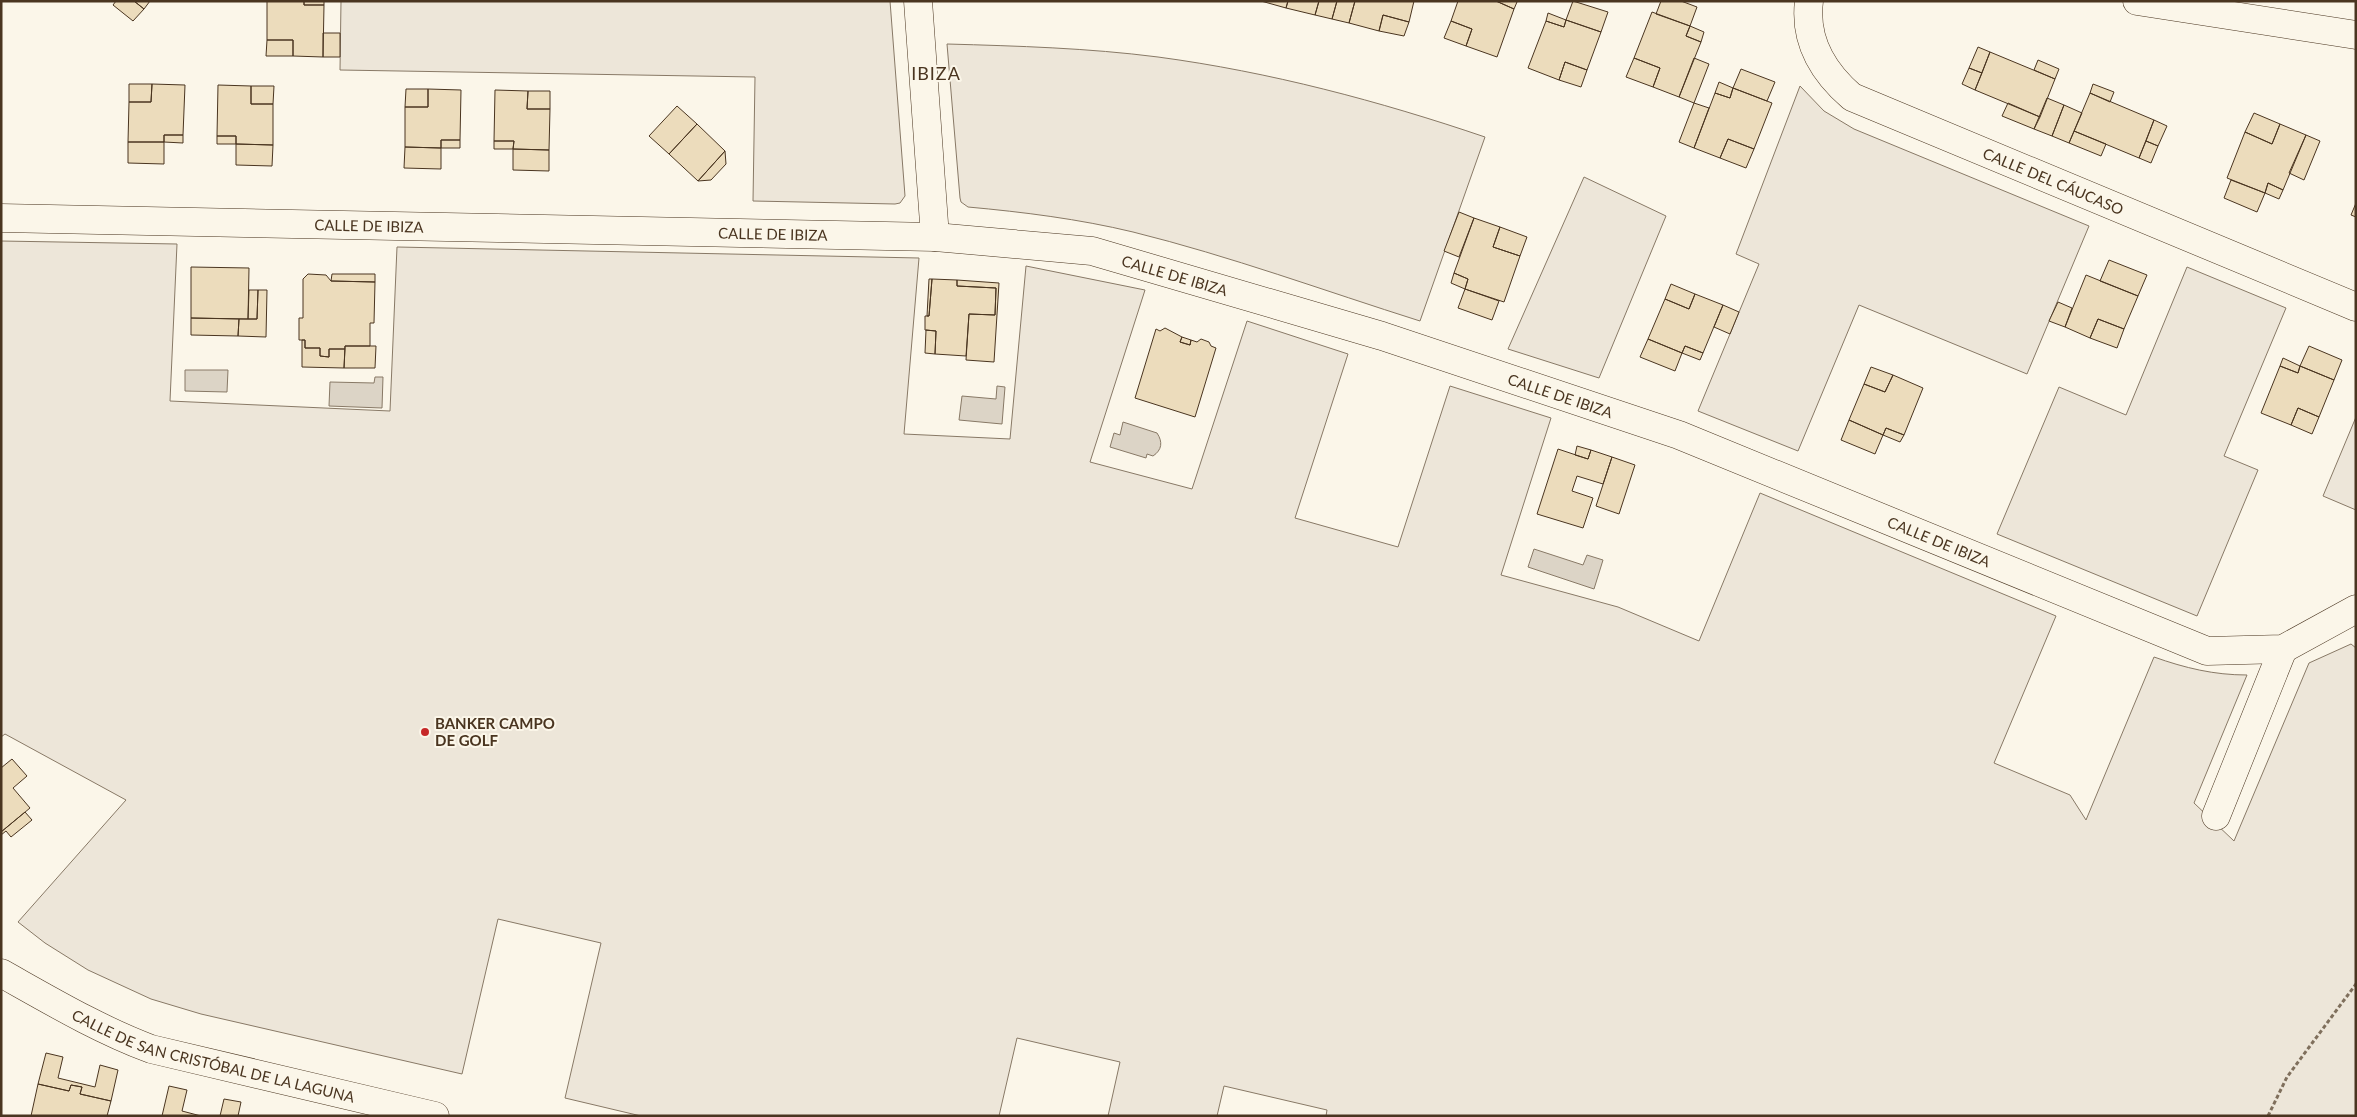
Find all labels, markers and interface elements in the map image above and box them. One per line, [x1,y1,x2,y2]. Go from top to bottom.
district label: IBIZA [911,62,961,84]
street label: CALLE DEL CÁUCASO [1980,144,2126,218]
street label: CALLE DE IBIZA [314,215,425,236]
street label: CALLE DE IBIZA [718,224,829,244]
street label: CALLE DE IBIZA [1120,251,1231,299]
street label: CALLE DE IBIZA [1506,370,1616,422]
street label: CALLE DE IBIZA [1885,512,1994,571]
place label: BANKER CAMPO DE GOLF [435,714,555,749]
marker: BANKER CAMPO DE GOLF [419,726,431,738]
street label: CALLE DE SAN CRISTÓBAL DE LA LAGUNA [69,1005,357,1106]

